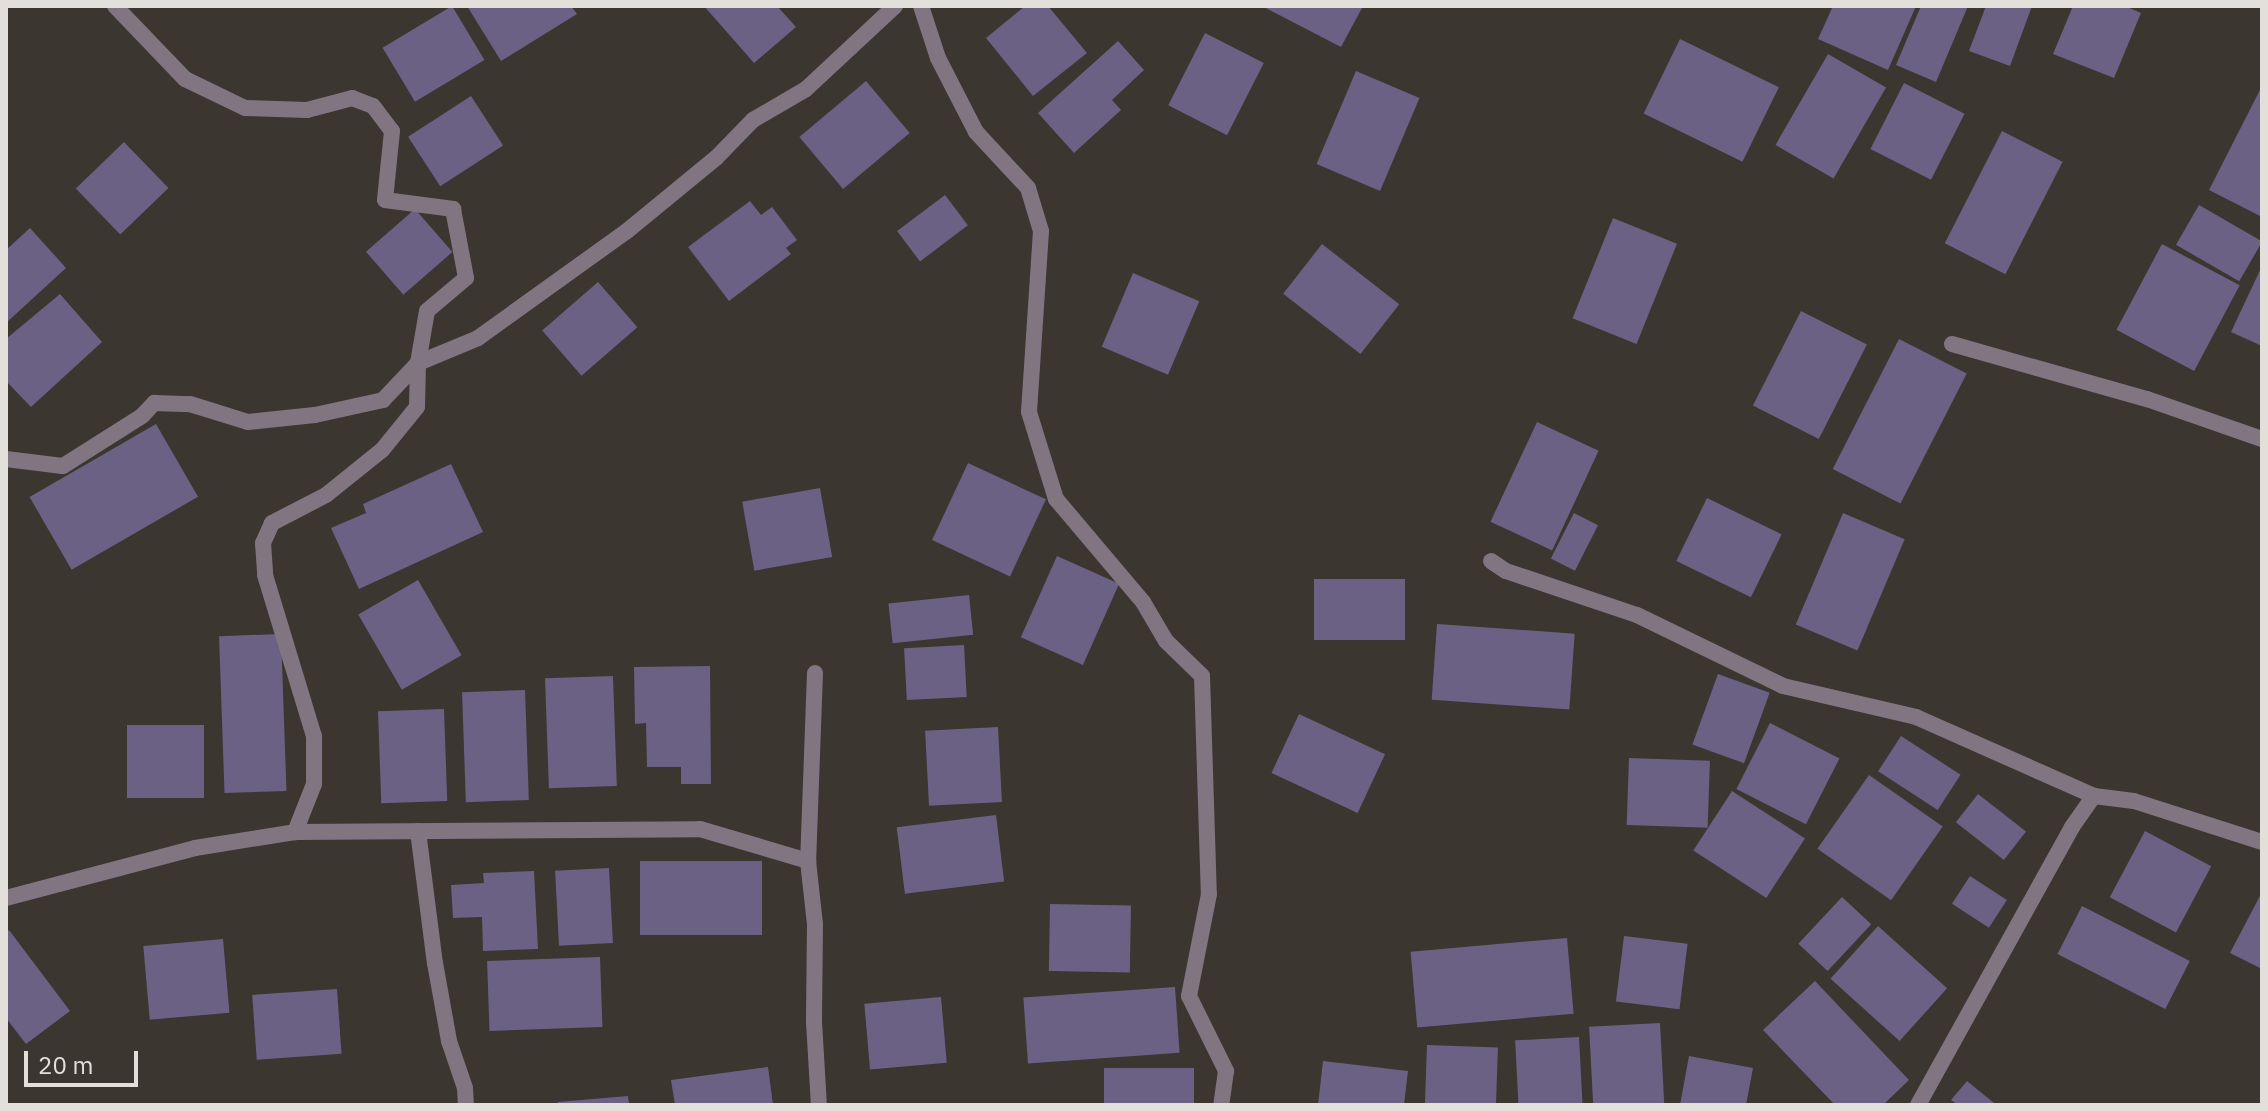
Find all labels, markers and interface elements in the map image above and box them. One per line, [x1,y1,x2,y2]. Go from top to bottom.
scale bar [28,1035,142,1085]
text: 20 m [38,1049,93,1081]

